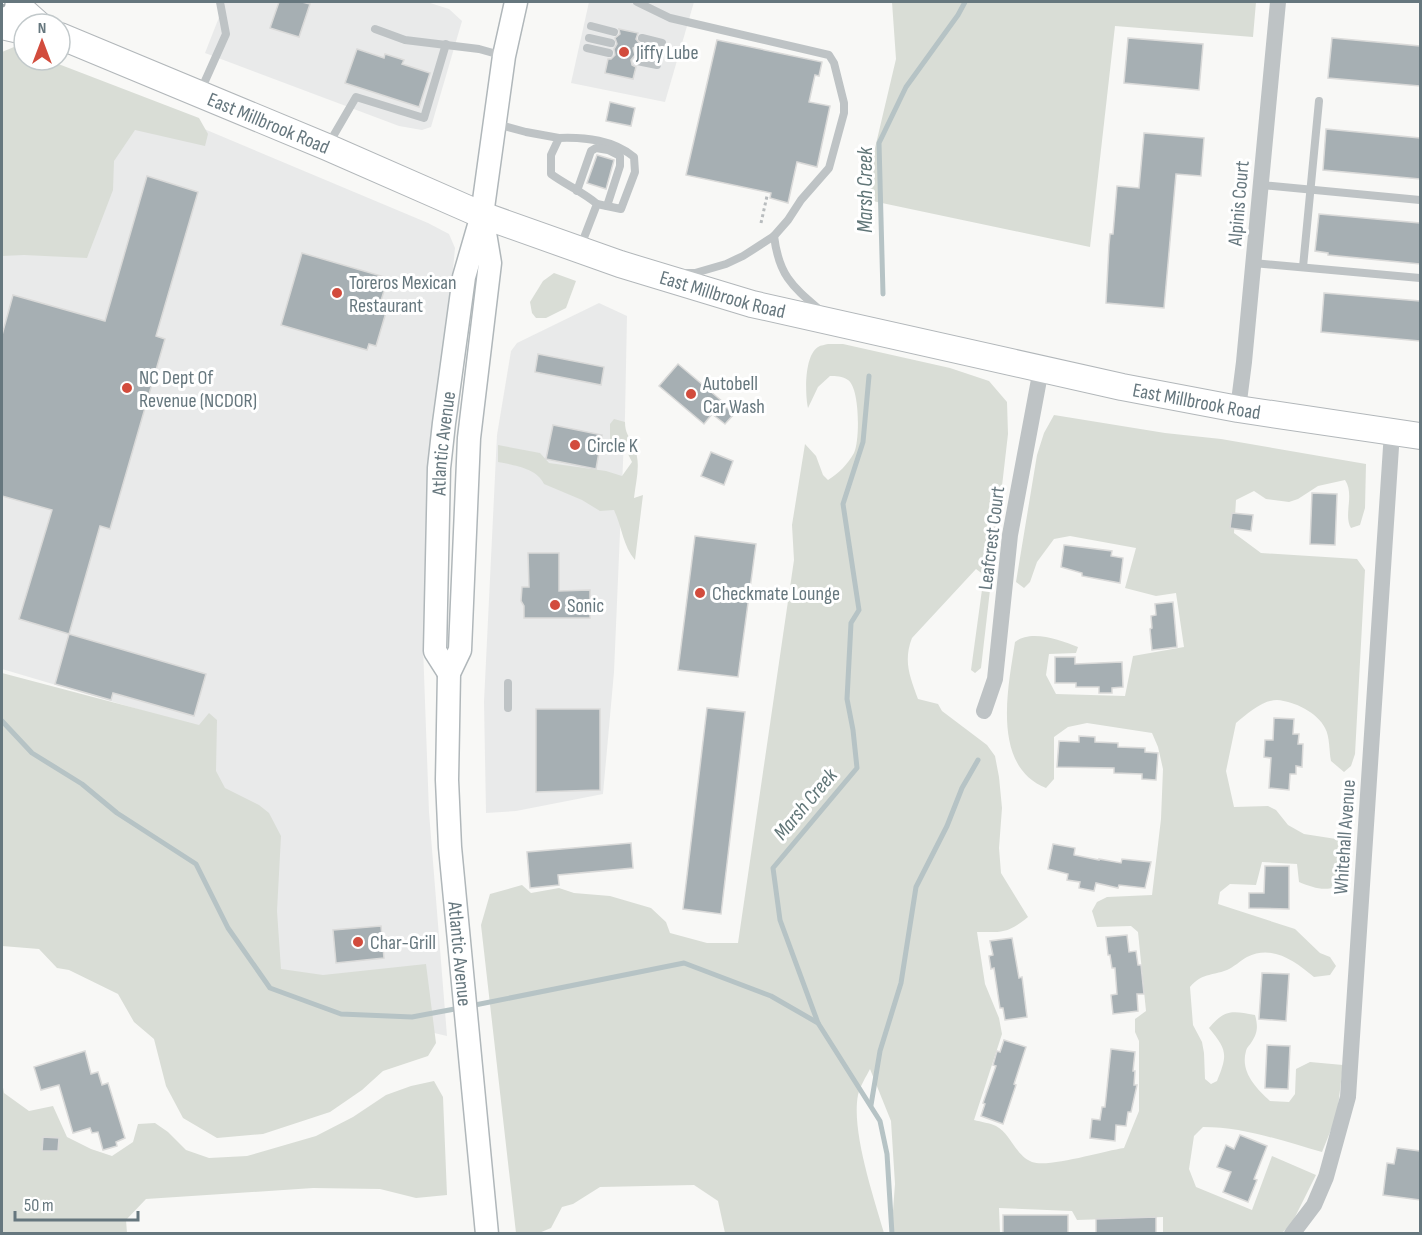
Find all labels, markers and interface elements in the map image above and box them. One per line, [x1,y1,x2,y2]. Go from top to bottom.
north arrow [12,12,72,72]
text: N [38,19,46,38]
place label: Jiffy Lube [635,41,698,65]
marker: Jiffy Lube [617,45,631,59]
street label: East Millbrook Road [204,88,333,160]
water label: Marsh Creek [853,146,878,233]
street label: Alpinis Court [1223,159,1255,248]
street label: East Millbrook Road [657,266,788,324]
place label: Toreros Mexican Restaurant [349,271,457,318]
marker: Toreros Mexican Restaurant [330,286,344,300]
place label: NC Dept Of Revenue (NCDOR) [139,366,257,413]
place label: Autobell Car Wash [702,372,765,419]
street label: East Millbrook Road [1131,378,1262,425]
marker: NC Dept Of Revenue (NCDOR) [120,381,134,395]
marker: Autobell Car Wash [684,387,698,401]
street label: Atlantic Avenue [427,390,461,497]
place label: Circle K [587,434,638,458]
marker: Circle K [568,438,582,452]
street label: Leafcrest Court [974,485,1010,591]
place label: Checkmate Lounge [712,582,840,606]
marker: Checkmate Lounge [693,586,707,600]
place label: Sonic [567,594,604,618]
marker: Sonic [548,598,562,612]
water label: Marsh Creek [768,763,843,845]
street label: Whitehall Avenue [1329,779,1361,895]
street label: Atlantic Avenue [442,900,476,1007]
place label: Char-Grill [370,931,436,955]
marker: Char-Grill [351,935,365,949]
scale bar [15,1184,138,1222]
text: 50 m [24,1195,54,1216]

